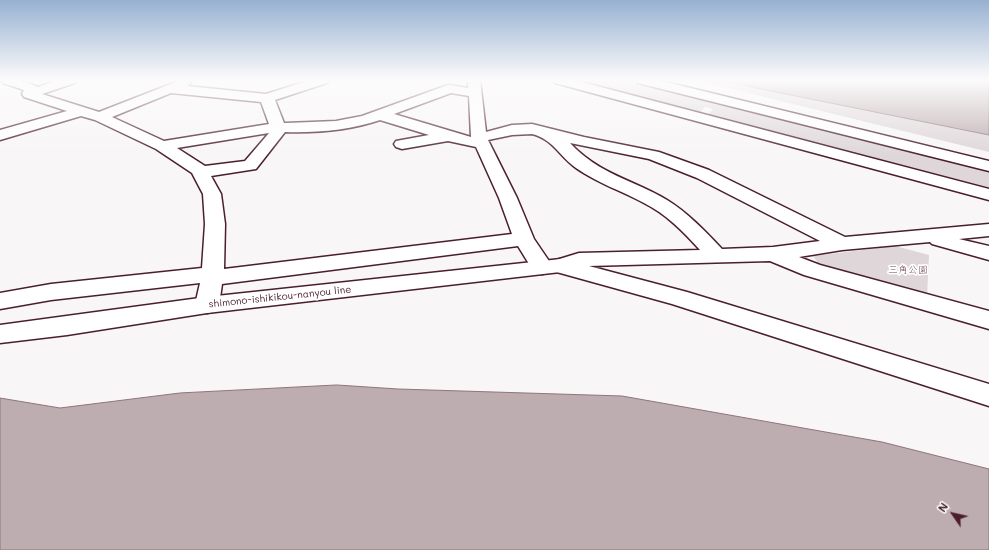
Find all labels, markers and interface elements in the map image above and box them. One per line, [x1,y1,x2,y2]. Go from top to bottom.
park label: 三角公園 [888,264,928,276]
street label: shimono-ishikikou-nanyou line [208,284,352,310]
north arrow [933,494,973,534]
text: N [934,499,951,515]

